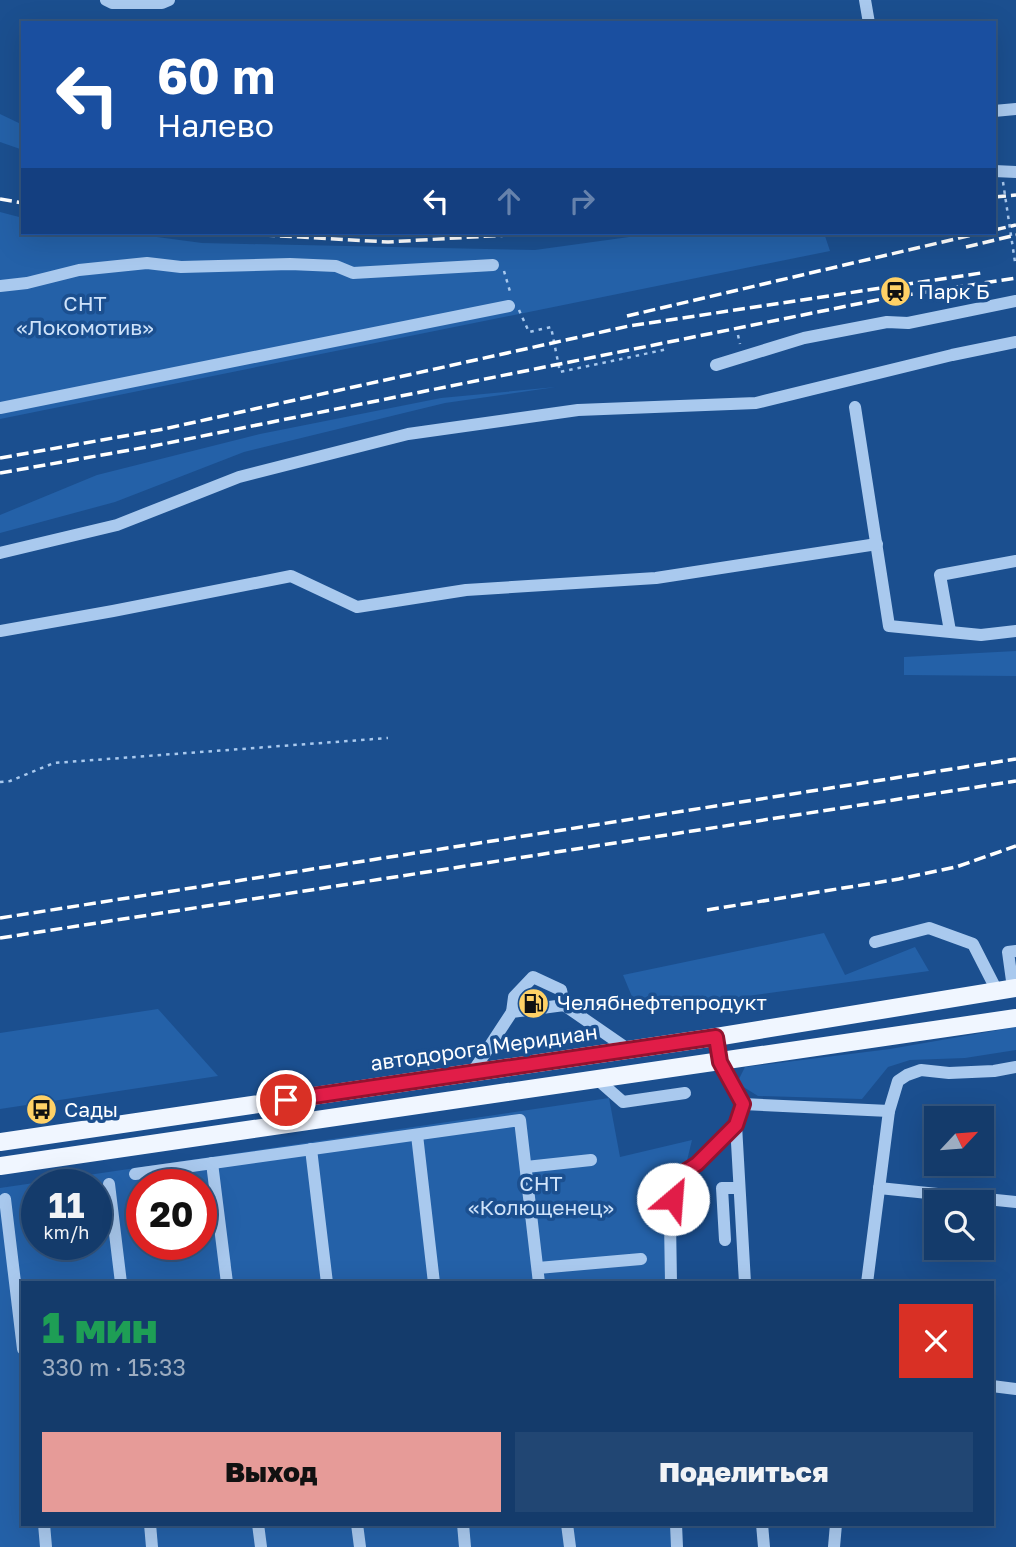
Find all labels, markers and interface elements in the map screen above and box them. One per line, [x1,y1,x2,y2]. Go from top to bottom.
text: 60 m [157,46,275,105]
icon: left [42,49,133,140]
text: Налево [157,106,274,144]
icon: left [417,182,455,220]
icon: ahead [490,182,528,220]
icon: right [563,182,601,220]
station icon: Парк Б [878,275,912,309]
place label: Парк Б [918,278,990,304]
park label: СНТ «Локомотив» [16,290,154,340]
fuel station icon: Челябнефтепродукт [517,986,551,1020]
place label: Челябнефтепродукт [557,989,767,1015]
street label: автодорога Меридиан [369,1018,599,1076]
pin [256,1070,316,1130]
icon: arrive [267,1081,305,1119]
bus stop icon: Сады [24,1093,58,1127]
place label: Сады [64,1096,118,1122]
north arrow [924,1106,994,1176]
map controls [924,1106,994,1260]
position arrow [636,1162,710,1236]
speed limit sign: 20 [126,1169,217,1260]
park label: СНТ «Колющенец» [468,1170,614,1220]
text: 11 [48,1184,85,1226]
button: search [924,1190,994,1260]
text: km/h [44,1221,89,1243]
text: 1 мин [42,1302,158,1352]
button: close [899,1304,973,1378]
text: 330 m · 15:33 [42,1353,186,1381]
button: Выход [42,1432,501,1512]
button: Поделиться [515,1432,973,1512]

